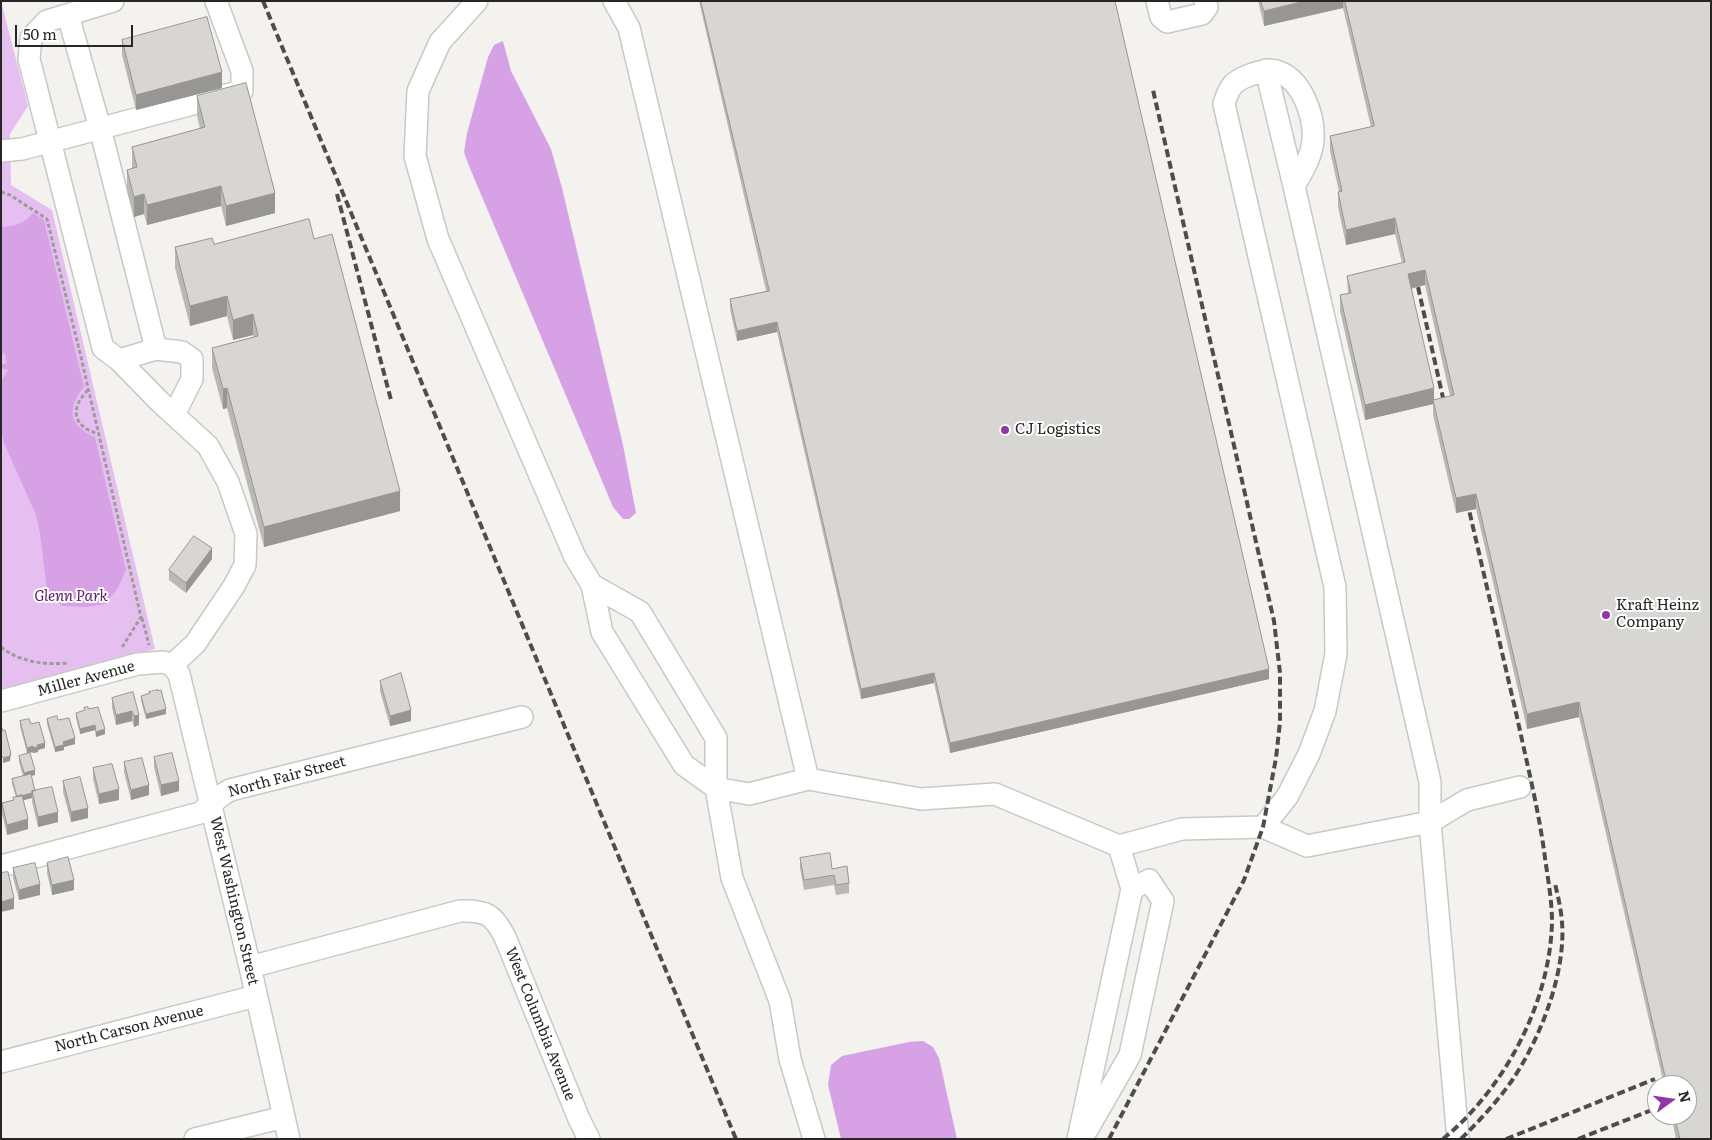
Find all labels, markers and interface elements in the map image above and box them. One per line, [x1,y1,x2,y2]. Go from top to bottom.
scale bar [18,15,135,47]
text: 50 m [23,22,57,45]
place label: CJ Logistics [1015,421,1100,439]
marker: CJ Logistics [999,424,1011,436]
park label: Glenn Park [34,588,108,606]
place label: Kraft Heinz Company [1616,597,1699,632]
marker: Kraft Heinz Company [1600,609,1612,621]
street label: Miller Avenue [35,657,137,701]
street label: North Fair Street [226,753,348,801]
street label: West Washington Street [206,815,262,987]
street label: West Columbia Avenue [501,945,579,1103]
street label: North Carson Avenue [53,1002,205,1056]
north arrow [1647,1075,1697,1125]
text: N [1674,1088,1697,1105]

